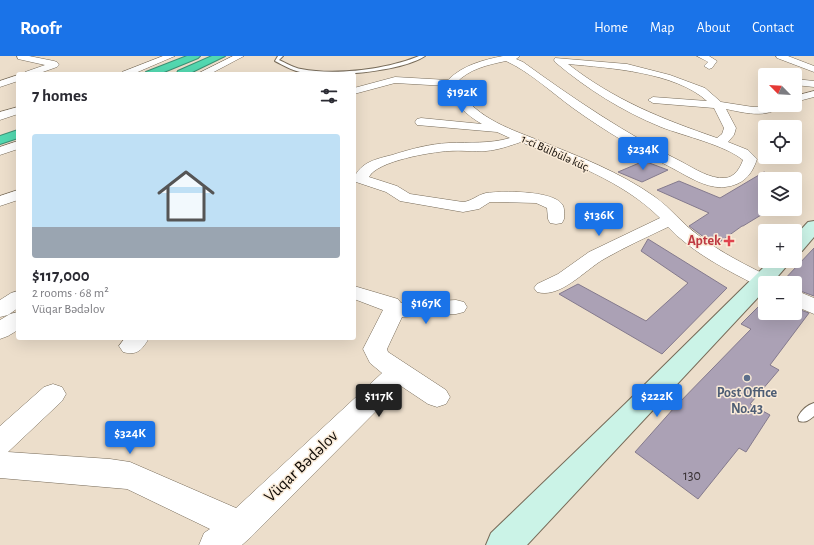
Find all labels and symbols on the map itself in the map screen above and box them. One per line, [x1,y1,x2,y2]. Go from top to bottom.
north arrow [758,68,802,112]
pin: $192K [434,80,490,114]
street label: 1-ci Bülbülə küç. [520,132,592,174]
pin: $234K [615,137,671,171]
pin: $136K [571,203,627,237]
place label: Aptek [688,234,721,248]
marker: Aptek [724,236,734,246]
pin: $167K [398,291,454,325]
marker: Post Office No.43 [742,373,752,383]
pin: $117K [351,384,407,418]
pin: $222K [629,384,685,418]
place label: Post Office No.43 [717,386,778,416]
pin: $324K [102,421,158,455]
street label: Vüqar Bədəlov [261,426,342,505]
house number: 130 [683,469,701,483]

